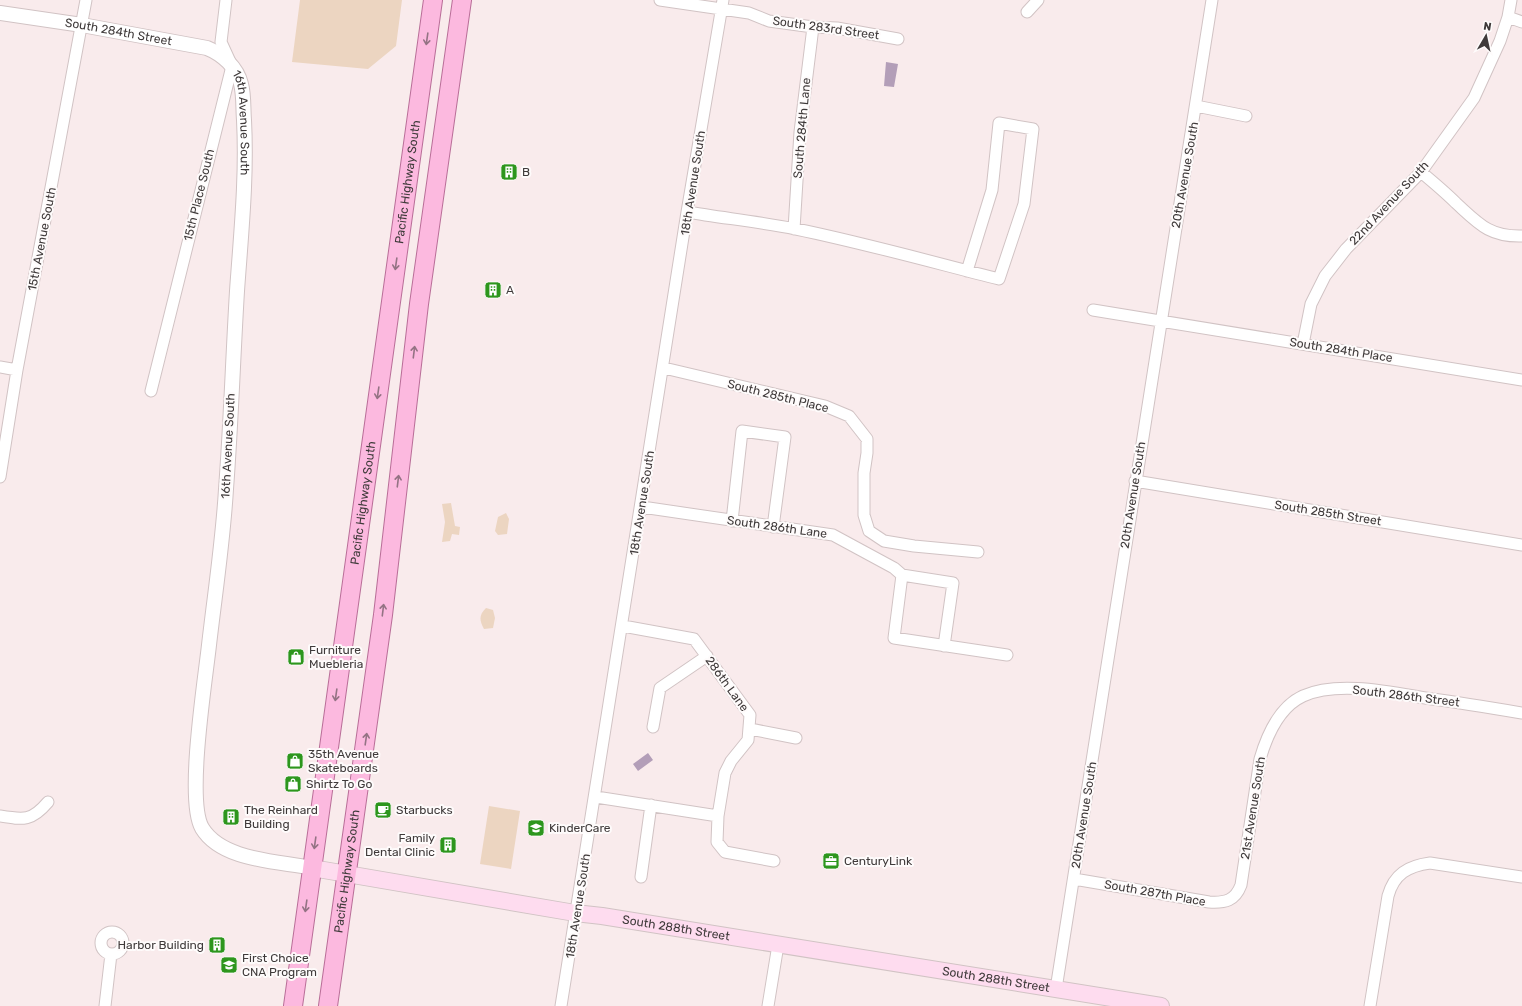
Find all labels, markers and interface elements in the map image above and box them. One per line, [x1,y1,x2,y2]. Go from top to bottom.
street label: South 283rd Street [772,14,881,42]
street label: South 284th Street [64,16,173,48]
north arrow [1466,16,1506,56]
text: N [1483,20,1492,34]
one-way arrow [423,32,431,45]
street label: 16th Avenue South [229,68,252,176]
street label: South 284th Lane [791,77,813,179]
street label: Pacific Highway South [392,119,423,245]
street label: 20th Avenue South [1169,121,1201,229]
street label: 18th Avenue South [678,130,708,236]
street label: 15th Place South [181,148,217,242]
street label: 22nd Avenue South [1346,158,1432,248]
building icon: B [499,162,519,182]
place label: B [522,165,530,179]
street label: 15th Avenue South [25,186,59,292]
one-way arrow [392,258,400,271]
building icon: A [483,280,503,300]
place label: A [506,283,514,297]
street label: South 284th Place [1288,335,1394,365]
one-way arrow [410,346,417,359]
street label: South 285th Place [726,377,830,415]
one-way arrow [374,386,382,399]
street label: 16th Avenue South [218,393,238,499]
street label: Pacific Highway South [347,440,379,566]
street label: 20th Avenue South [1118,441,1148,549]
street label: 18th Avenue South [627,450,657,556]
one-way arrow [394,475,402,488]
street label: South 285th Street [1274,498,1383,528]
street label: South 286th Lane [726,513,828,541]
one-way arrow [379,604,387,617]
place label: Furniture Muebleria [309,643,363,671]
shop icon: Furniture Muebleria [286,647,306,667]
street label: 286th Lane [702,654,752,714]
street label: South 286th Street [1352,682,1461,710]
one-way arrow [332,688,340,701]
one-way arrow [362,733,370,746]
place label: 35th Avenue Skateboards [308,747,379,775]
shop icon: 35th Avenue Skateboards [285,751,305,771]
street label: 21st Avenue South [1238,755,1268,861]
street label: 20th Avenue South [1069,761,1099,869]
shop icon: Shirtz To Go [283,774,303,794]
place label: Shirtz To Go [306,777,372,791]
cafe icon: Starbucks [373,800,393,820]
place label: The Reinhard Building [244,803,318,831]
place label: Starbucks [396,803,453,817]
building icon: The Reinhard Building [221,807,241,827]
street label: Pacific Highway South [331,809,363,934]
school or university icon: KinderCare [526,818,546,838]
place label: KinderCare [549,821,611,835]
place label: Family Dental Clinic [365,831,435,859]
building icon: Family Dental Clinic [438,835,458,855]
one-way arrow [311,836,319,849]
office icon: CenturyLink [821,851,841,871]
street label: 18th Avenue South [563,853,593,959]
place label: CenturyLink [844,854,913,868]
street label: South 287th Place [1103,877,1207,909]
one-way arrow [302,899,310,912]
street label: South 288th Street [621,912,731,944]
building icon: Harbor Building [207,935,227,955]
place label: Harbor Building [117,938,204,952]
place label: First Choice CNA Program [242,951,317,979]
school or university icon: First Choice CNA Program [219,955,239,975]
street label: South 288th Street [941,964,1051,995]

